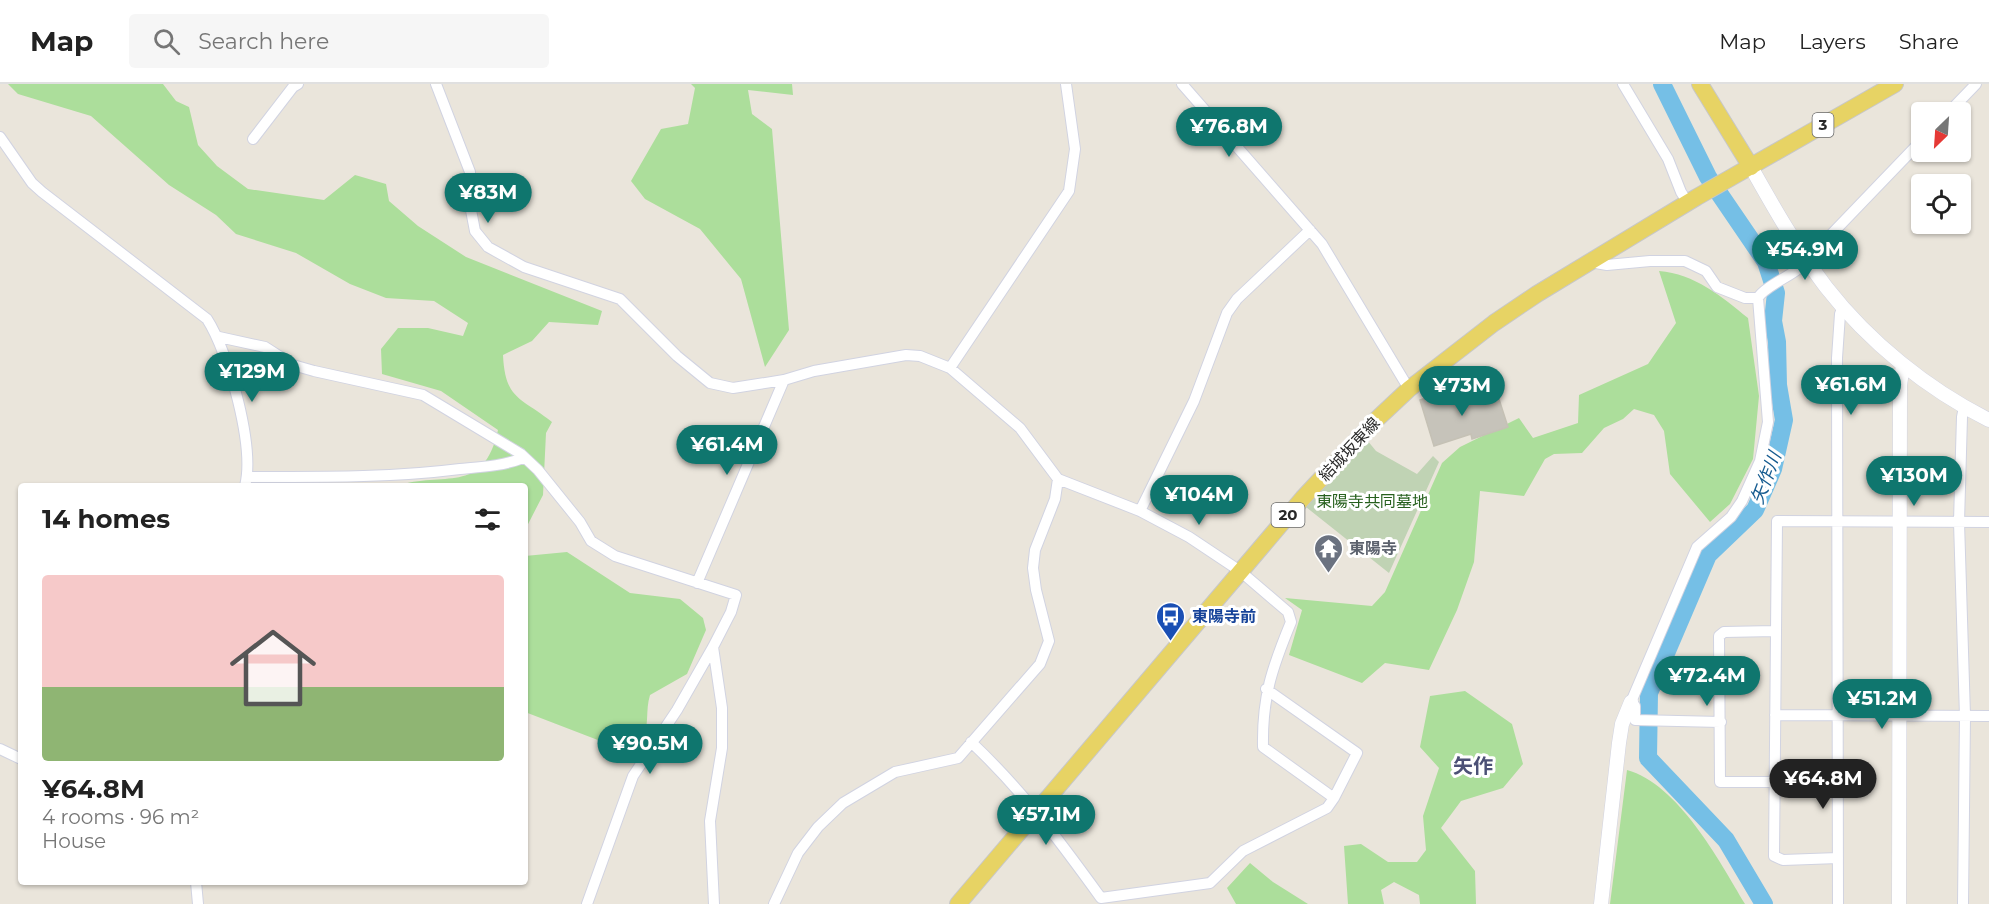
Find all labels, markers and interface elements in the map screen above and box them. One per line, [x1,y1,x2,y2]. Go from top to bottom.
search box [129,14,549,68]
text: Map [30,24,93,58]
icon: search [150,25,183,58]
text: Search here [198,28,329,55]
text: Map [1719,29,1766,54]
text: Layers [1799,29,1866,54]
text: Share [1899,29,1959,54]
north arrow [1911,102,1971,162]
map controls [1911,102,1971,234]
pin: ¥76.8M [1180,107,1278,158]
road number: 3 [1812,113,1834,137]
text: ¥76.8M [1190,114,1268,138]
pin: ¥83M [452,173,524,224]
button: locate [1911,174,1971,234]
text: ¥83M [459,180,517,204]
pin: ¥54.9M [1756,230,1854,281]
text: ¥54.9M [1766,237,1844,261]
pin: ¥129M [210,352,294,403]
text: ¥129M [219,359,285,383]
pin: ¥61.6M [1802,365,1900,416]
pin: ¥73M [1426,366,1498,417]
text: ¥61.6M [1815,372,1887,396]
text: ¥73M [1433,373,1491,397]
street label: 結城坂東線 [1315,414,1384,485]
pin: ¥61.4M [678,425,776,476]
text: ¥61.4M [690,432,764,456]
water label: 矢作川 [1746,447,1787,507]
pin: ¥130M [1872,456,1956,507]
text: ¥130M [1880,463,1948,487]
pin: ¥104M [1157,475,1241,526]
text: ¥104M [1164,482,1234,506]
park label: 東陽寺共同墓地 [1316,492,1428,511]
text: 14 homes [42,503,170,535]
icon: filters [471,503,504,536]
road number: 20 [1272,503,1304,527]
temple icon: 東陽寺 [1312,532,1344,574]
place label: 東陽寺 [1349,539,1397,558]
bus stop icon: 東陽寺前 [1155,600,1187,642]
place label: 東陽寺前 [1192,607,1256,626]
icon: home [219,614,327,722]
pin: ¥72.4M [1658,656,1756,707]
text: ¥72.4M [1668,663,1746,687]
pin: ¥51.2M [1833,679,1931,730]
text: ¥51.2M [1847,686,1917,710]
pin: ¥90.5M [601,724,699,775]
text: ¥90.5M [611,731,689,755]
district label: 矢作 [1453,754,1493,778]
pin: ¥64.8M [1774,759,1872,810]
text: ¥64.8M [1783,766,1863,790]
text: ¥64.8M [42,773,145,805]
pin: ¥57.1M [997,795,1095,846]
text: ¥57.1M [1011,802,1081,826]
text: 4 rooms · 96 m² [42,805,199,829]
text: House [42,829,106,853]

